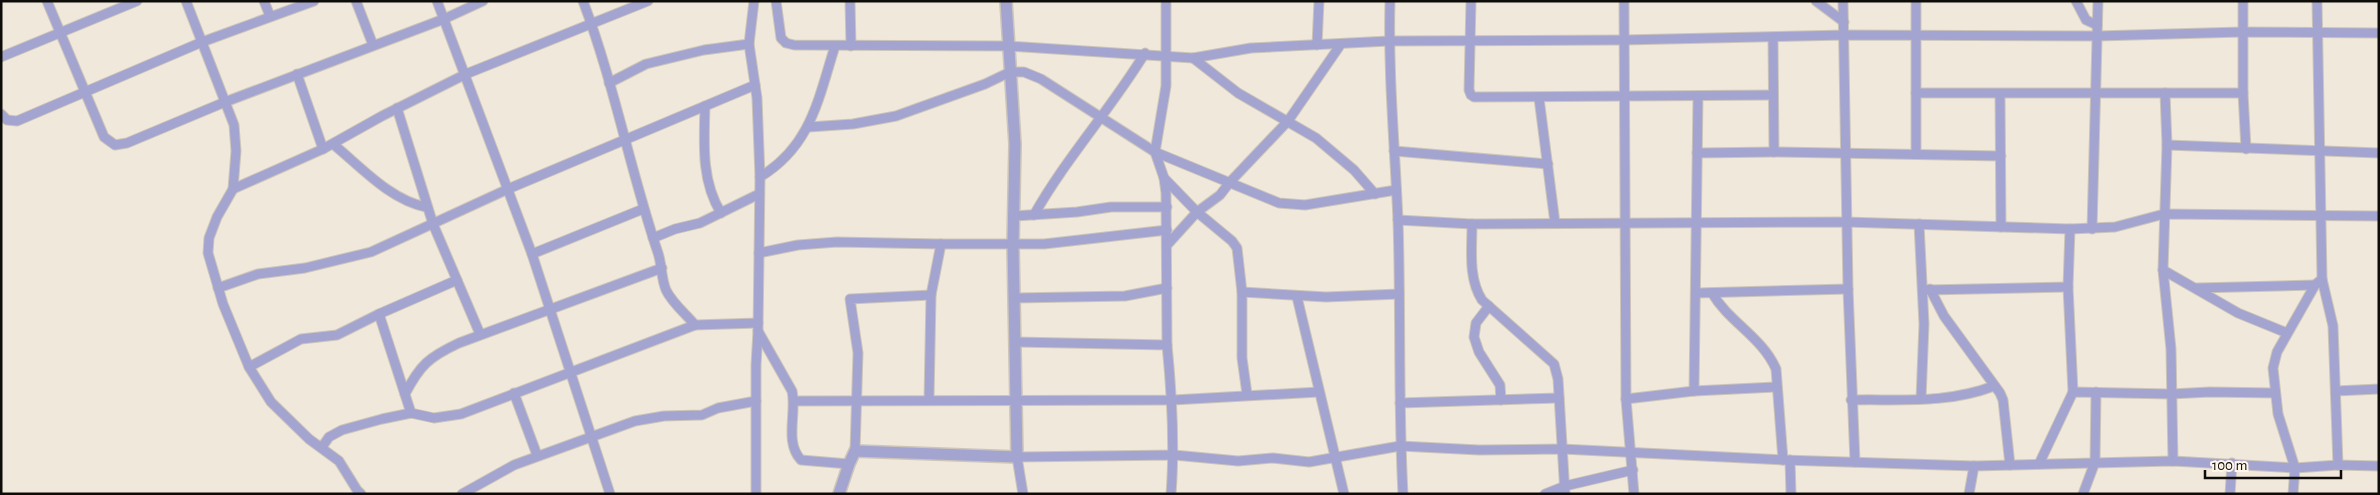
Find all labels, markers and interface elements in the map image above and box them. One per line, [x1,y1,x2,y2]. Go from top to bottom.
scale bar [2205,448,2341,480]
text: 100 m [2212,458,2247,473]

